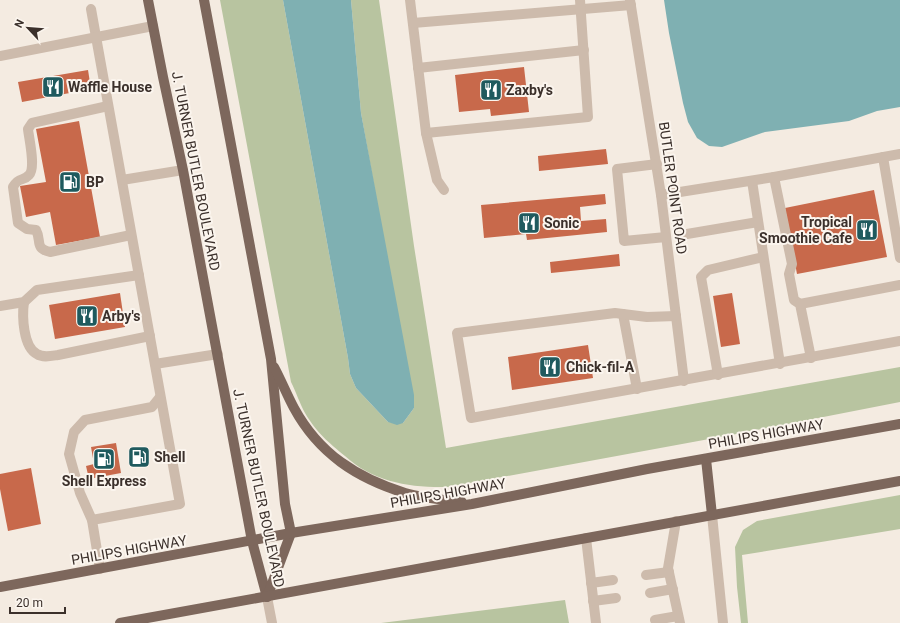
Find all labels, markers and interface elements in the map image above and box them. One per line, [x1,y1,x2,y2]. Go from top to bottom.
north arrow [8,8,48,48]
text: N [12,17,27,30]
street label: J. TURNER BUTLER BOULEVARD [169,70,223,272]
restaurant icon: Waffle House [40,74,66,100]
restaurant icon: Zaxby's [478,77,504,103]
place label: Waffle House [68,79,152,95]
place label: Zaxby's [506,82,553,98]
street label: BUTLER POINT ROAD [656,121,690,255]
fuel station icon: BP [57,169,83,195]
place label: BP [86,174,104,190]
restaurant icon: Sonic [516,210,542,236]
place label: Tropical Smoothie Cafe [759,214,852,246]
place label: Sonic [544,215,579,231]
restaurant icon: Tropical Smoothie Cafe [854,217,880,243]
restaurant icon: Arby's [74,303,100,329]
place label: Arby's [102,308,140,324]
restaurant icon: Chick-fil-A [537,354,563,380]
place label: Chick-fil-A [566,359,635,375]
street label: J. TURNER BUTLER BOULEVARD [230,387,288,589]
street label: PHILIPS HIGHWAY [707,416,826,452]
fuel station icon: Shell [126,444,152,470]
fuel station icon: Shell Express [91,446,117,472]
place label: Shell [154,449,185,465]
place label: Shell Express [62,473,146,489]
street label: PHILIPS HIGHWAY [389,475,508,511]
street label: PHILIPS HIGHWAY [70,532,189,568]
scale bar [10,589,65,615]
text: 20 m [16,596,43,610]

